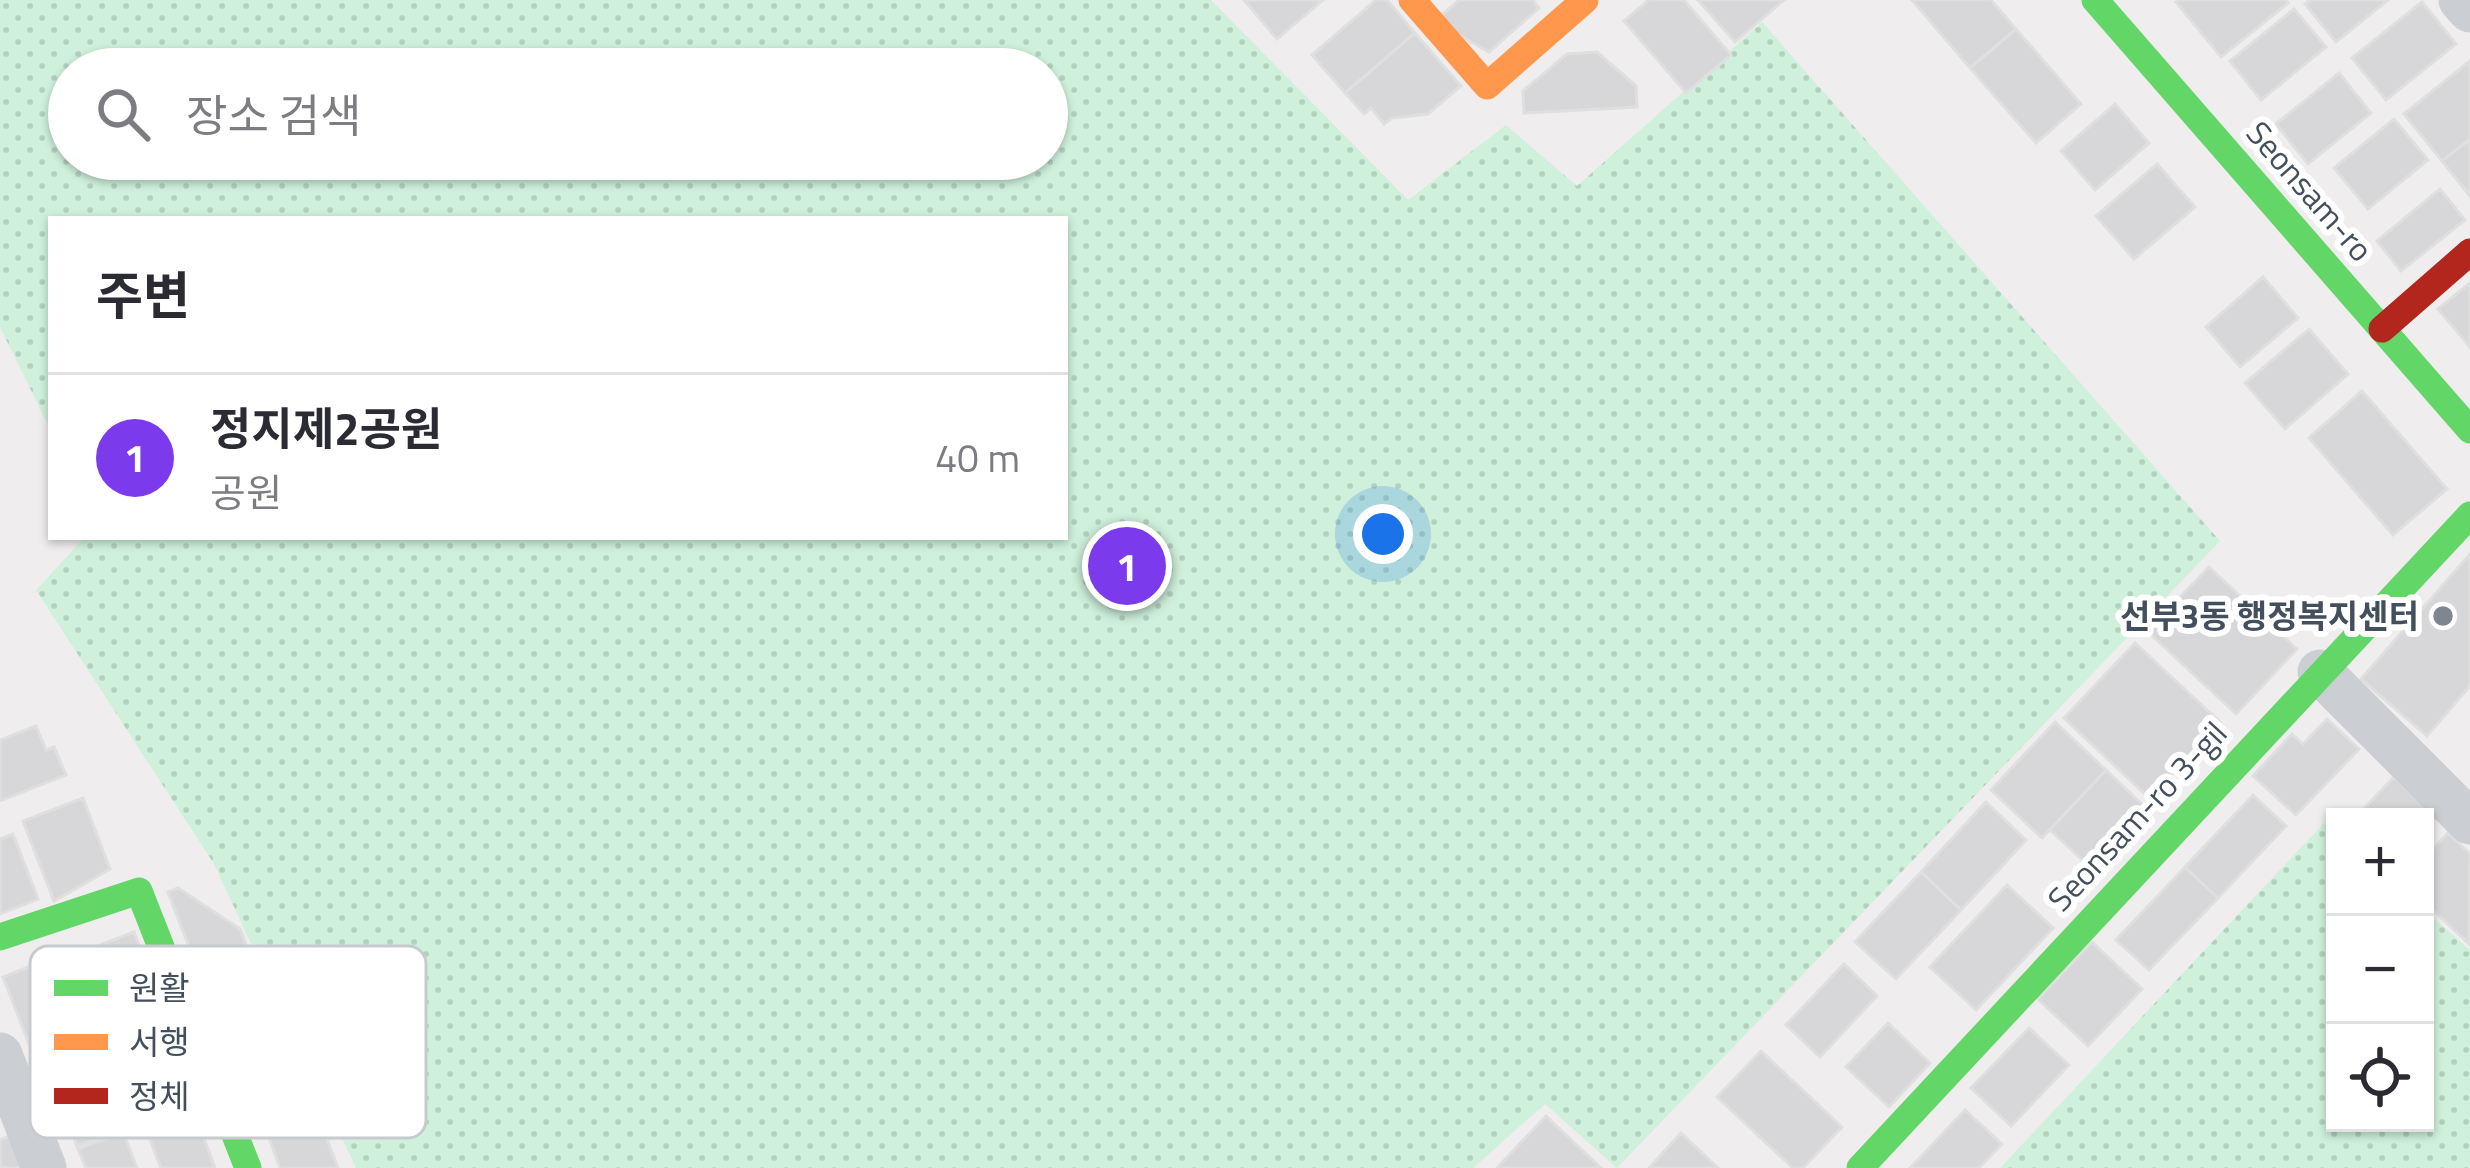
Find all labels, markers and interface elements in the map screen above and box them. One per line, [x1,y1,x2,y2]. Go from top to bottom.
search box [48,48,1068,180]
icon: search [90,81,156,147]
text: 장소 검색 [186,81,362,149]
street label: Seonsam-ro [2235,110,2385,272]
text: 주변 [96,256,190,334]
text: 정지제2공원 [210,394,442,462]
text: 1 [124,428,146,487]
text: 40 m [935,428,1020,487]
text: 공원 [210,463,282,522]
your location [1353,504,1413,564]
pin: 1 [1088,521,1166,611]
place label: 선부3동 행정복지센터 [2120,591,2419,641]
marker: 선부3동 행정복지센터 [2430,603,2456,629]
street label: Seonsam-ro 3-gil [2035,710,2239,922]
map controls [2326,808,2434,1132]
button: + [2326,808,2434,916]
button: − [2326,916,2434,1024]
legend [30,946,426,1138]
text: 원활 [129,963,190,1013]
text: 서행 [129,1017,190,1067]
button: locate [2326,1024,2434,1132]
text: 정체 [129,1071,190,1121]

